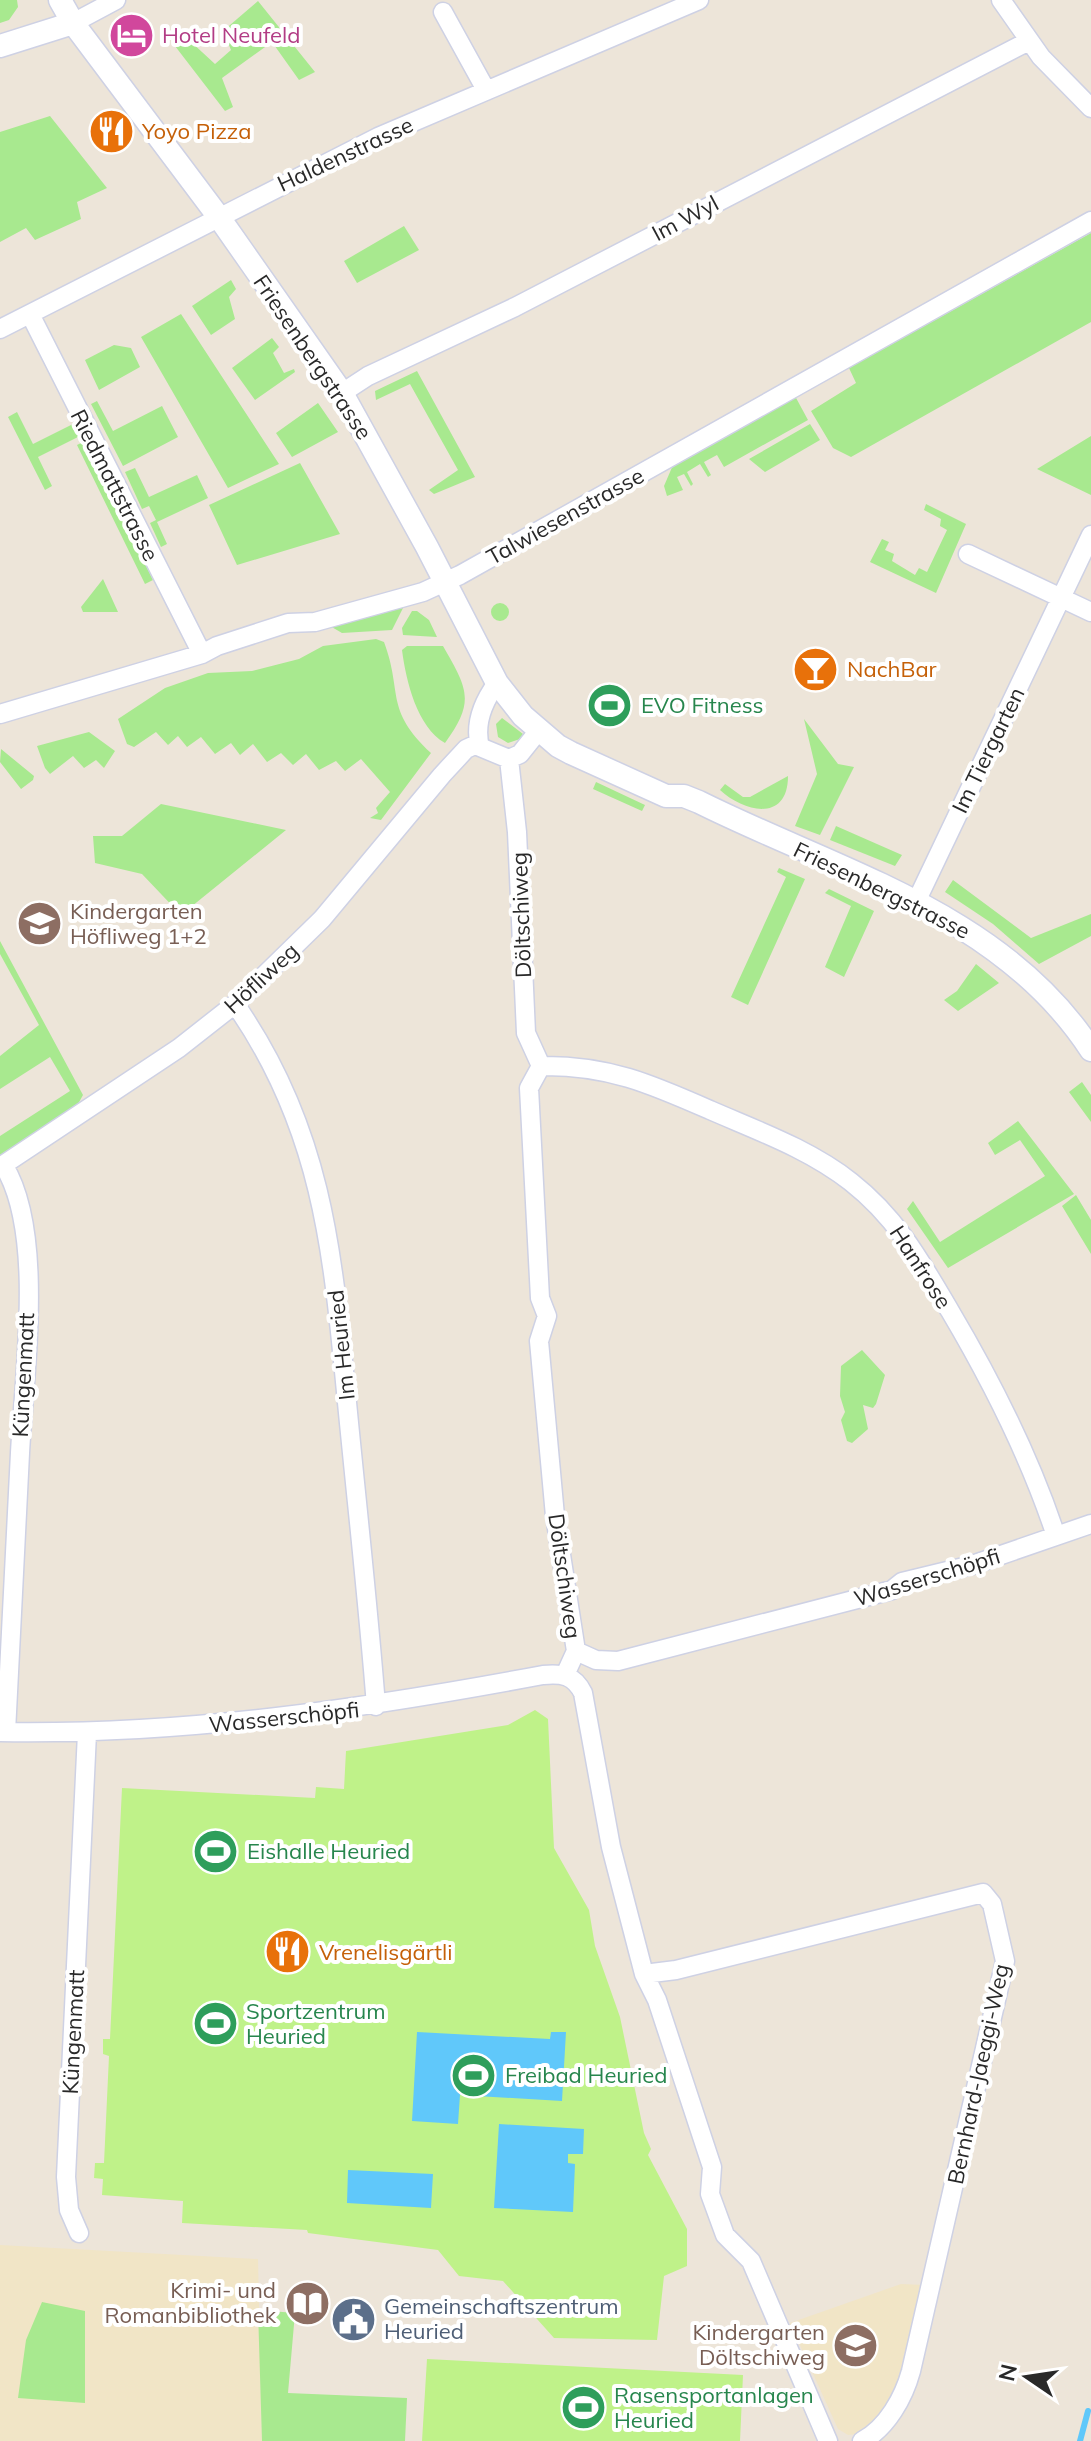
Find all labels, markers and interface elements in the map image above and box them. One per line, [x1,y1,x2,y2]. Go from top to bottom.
hotel icon: Hotel Neufeld [107,11,155,59]
place label: Hotel Neufeld [162,21,300,49]
restaurant icon: Yoyo Pizza [87,107,135,155]
street label: Haldenstrasse [273,110,417,198]
place label: Yoyo Pizza [141,117,251,145]
street label: Im Wyl [647,189,723,247]
street label: Friesenbergstrasse [247,269,379,445]
street label: Riedmattstrasse [65,404,165,566]
street label: Talwiesenstrasse [481,461,649,571]
bar icon: NachBar [792,645,840,693]
place label: NachBar [847,655,937,683]
sports icon: EVO Fitness [586,681,634,729]
street label: Im Tiergarten [945,682,1031,818]
place label: EVO Fitness [641,691,764,719]
street label: Friesenbergstrasse [789,835,975,945]
street label: Döltschiweg [505,852,537,978]
place label: Kindergarten Höfliweg 1+2 [70,897,207,950]
school or university icon: Kindergarten Höfliweg 1+2 [15,900,63,948]
street label: Höfliweg [218,937,304,1019]
street label: Hanfrose [884,1220,958,1314]
street label: Im Heuried [321,1289,361,1401]
street label: Küngenmatt [6,1312,40,1438]
street label: Döltschiweg [542,1512,588,1640]
street label: Wasserschöpfi [851,1542,1003,1612]
street label: Wasserschöpfi [207,1695,361,1739]
sports icon: Eishalle Heuried [192,1827,240,1875]
place label: Eishalle Heuried [247,1837,410,1865]
restaurant icon: Vrenelisgärtli [264,1928,312,1976]
place label: Vrenelisgärtli [319,1938,452,1966]
street label: Bernhard-Jaeggi-Weg [941,1961,1015,2187]
street label: Küngenmatt [56,1969,90,2095]
place label: Sportzentrum Heuried [246,1997,386,2050]
sports icon: Sportzentrum Heuried [191,2000,239,2048]
sports icon: Freibad Heuried [450,2051,498,2099]
place label: Freibad Heuried [505,2061,667,2089]
place label: Krimi- und Romanbibliothek [105,2276,277,2329]
library icon: Krimi- und Romanbibliothek [283,2279,331,2327]
place label: Gemeinschaftszentrum Heuried [384,2292,619,2345]
public building icon: Gemeinschaftszentrum Heuried [329,2295,377,2343]
place label: Kindergarten Döltschiweg [692,2318,825,2371]
school or university icon: Kindergarten Döltschiweg [832,2321,880,2369]
north arrow [987,2337,1067,2417]
text: N [992,2361,1023,2384]
place label: Rasensportanlagen Heuried [614,2381,814,2434]
sports icon: Rasensportanlagen Heuried [559,2384,607,2432]

